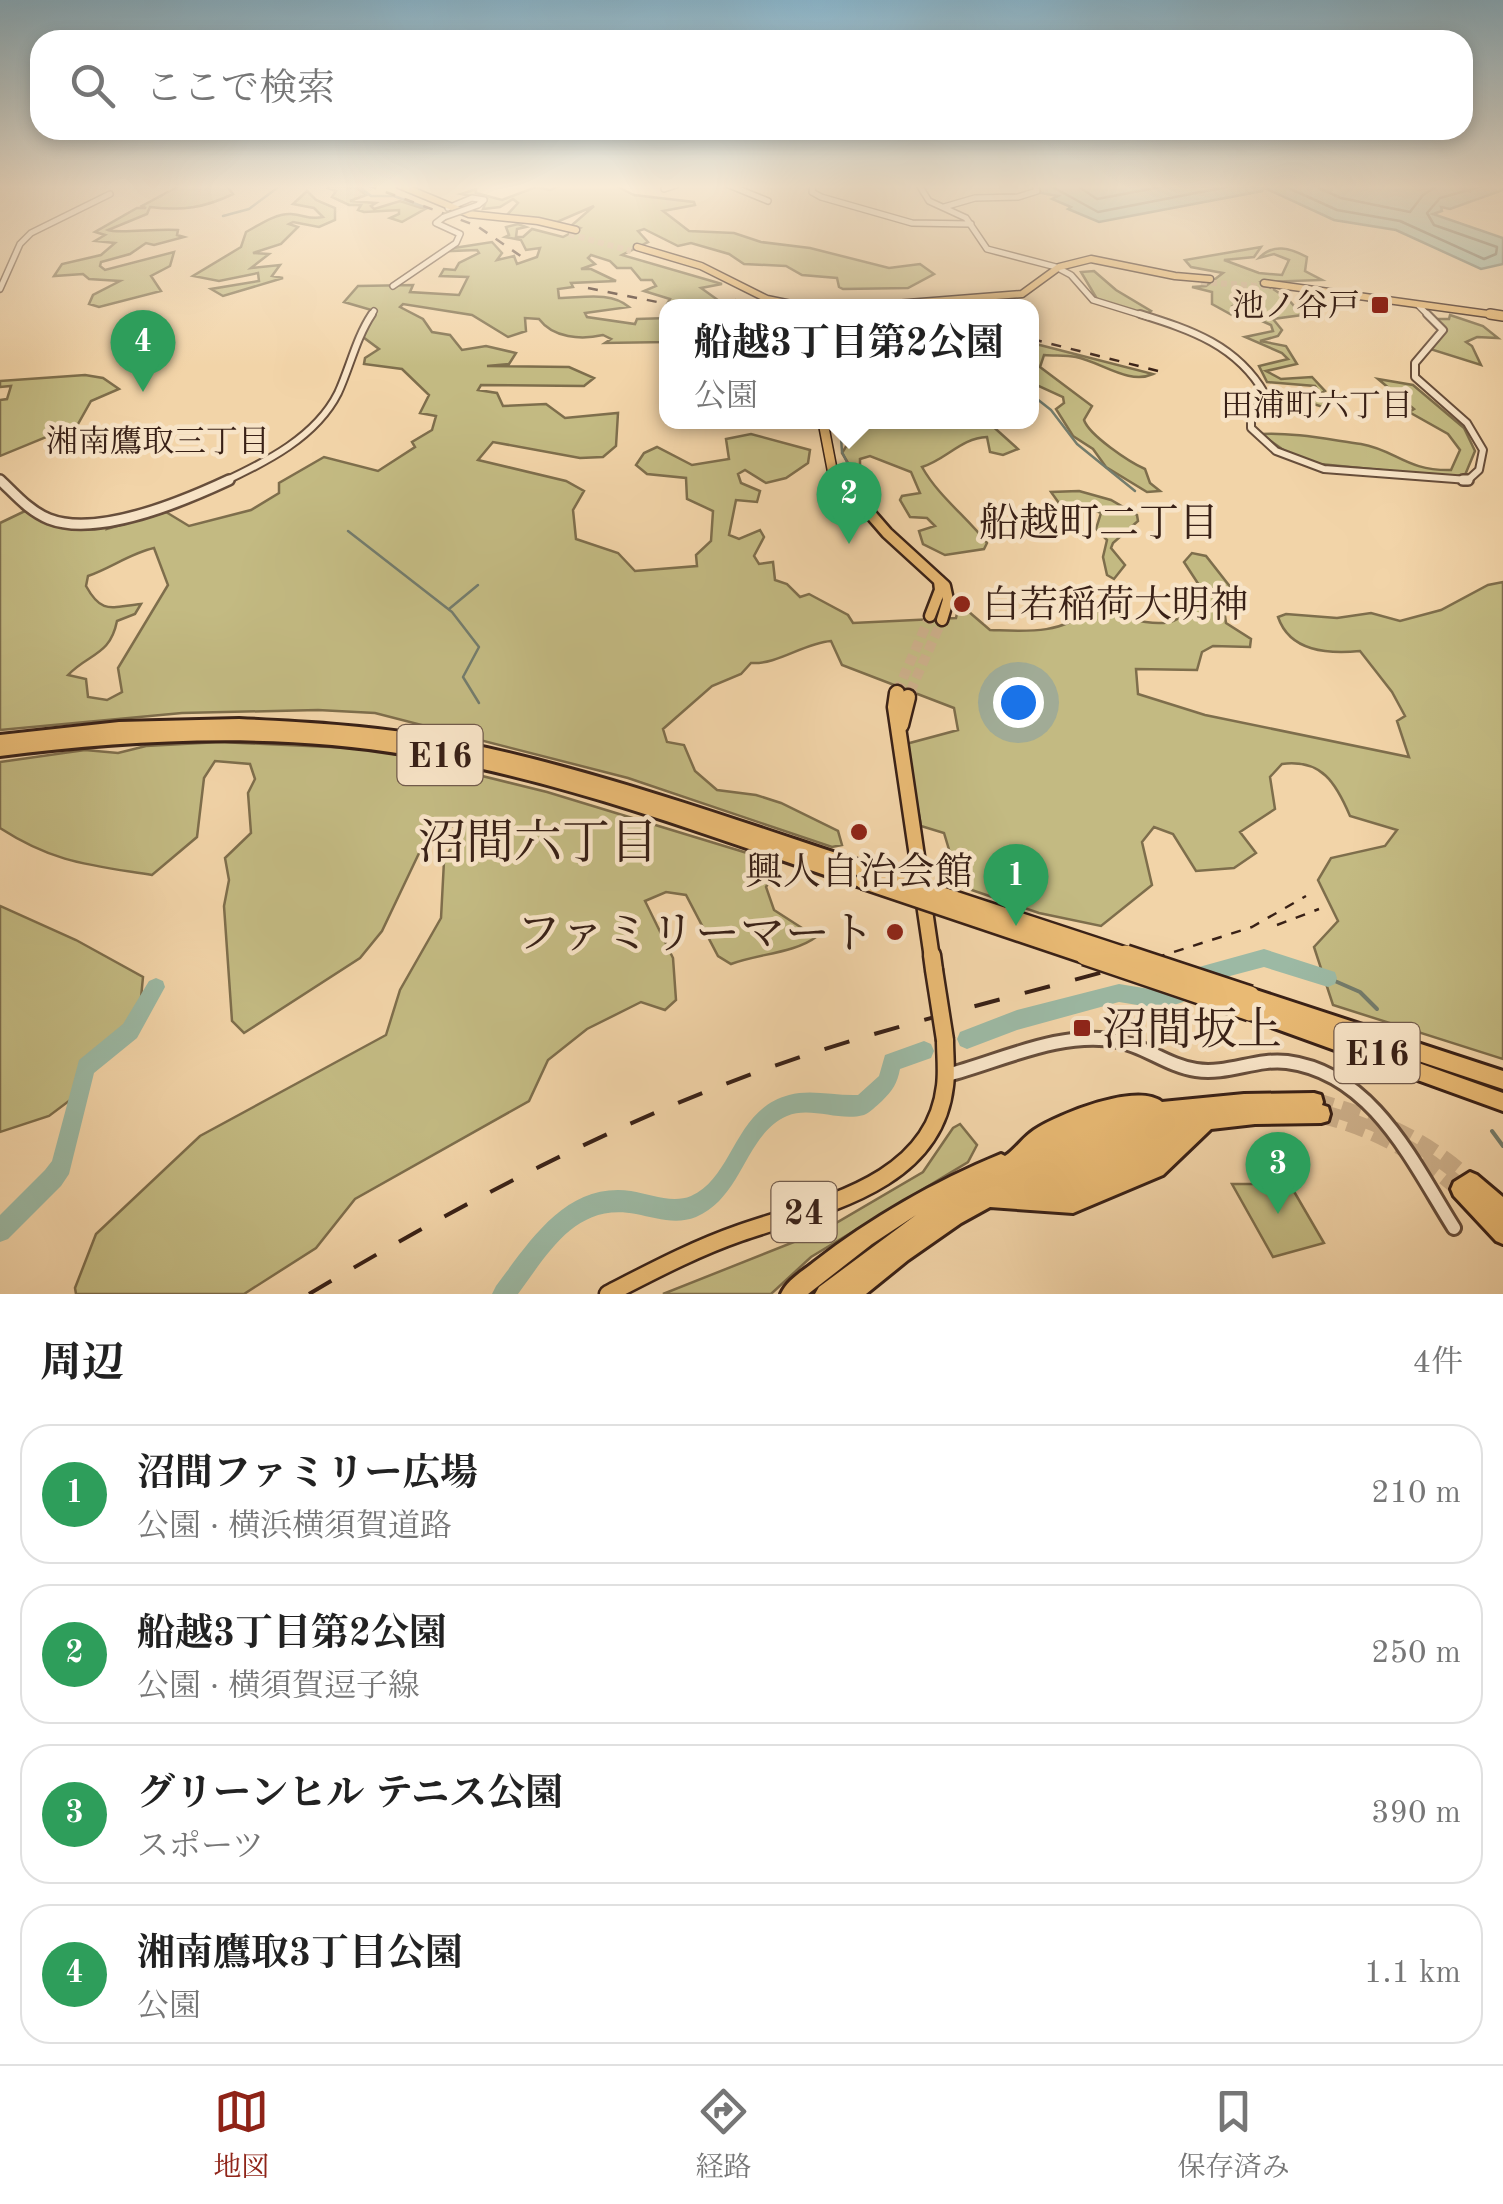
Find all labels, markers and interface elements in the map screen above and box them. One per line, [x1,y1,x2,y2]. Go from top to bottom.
search box [30,30,1473,140]
icon: search [65,58,120,113]
text: ここで検索 [145,71,335,109]
place label: 池ノ谷戸 [1232,289,1360,324]
marker: 池ノ谷戸 [1369,294,1391,316]
popup [659,299,1039,429]
pin: 4 [110,310,176,392]
text: 船越3丁目第2公園 [694,326,1004,364]
text: 公園 [694,382,758,414]
district label: 田浦町六丁目 [1221,389,1413,424]
district label: 湘南鷹取三丁目 [46,425,270,460]
pin: 2 [816,462,882,544]
district label: 船越町二丁目 [979,502,1219,546]
place label: 白若稲荷大明神 [982,584,1248,626]
marker: 白若稲荷大明神 [951,593,973,615]
your location [993,677,1044,728]
road number: E16 [398,725,482,785]
district label: 沼間六丁目 [418,818,658,869]
marker: 興人自治会館 [848,821,870,843]
pin: 1 [984,844,1048,926]
place label: 興人自治会館 [745,851,973,893]
place label: ファミリーマート [516,913,875,959]
marker: ファミリーマート [884,921,906,943]
place label: 沼間坂上 [1102,1006,1282,1055]
marker: 沼間坂上 [1071,1017,1093,1039]
road number: E16 [1334,1023,1420,1083]
pin: 3 [1246,1132,1310,1214]
road number: 24 [772,1182,836,1242]
text: 周辺 [40,1344,124,1386]
text: 4件 [1412,1348,1463,1380]
text: 沼間ファミリー広場 [137,1456,478,1494]
text: 1 [65,1478,84,1510]
text: 210 m [1371,1478,1461,1510]
text: 公園 · 横浜横須賀道路 [137,1512,452,1544]
text: 船越3丁目第2公園 [137,1616,447,1654]
text: 2 [65,1638,84,1670]
text: 250 m [1371,1638,1461,1670]
text: 公園 · 横須賀逗子線 [137,1672,420,1704]
text: グリーンヒル テニス公園 [137,1776,563,1814]
text: 3 [65,1798,84,1830]
text: 390 m [1371,1798,1461,1830]
text: スポーツ [137,1832,264,1864]
text: 湘南鷹取3丁目公園 [137,1936,463,1974]
text: 4 [65,1958,84,1990]
text: 1.1 km [1364,1958,1461,1990]
text: 公園 [137,1992,201,2024]
tab: 地図 [213,2084,269,2187]
tab: 経路 [695,2084,752,2187]
tab: 保存済み [1178,2084,1290,2187]

